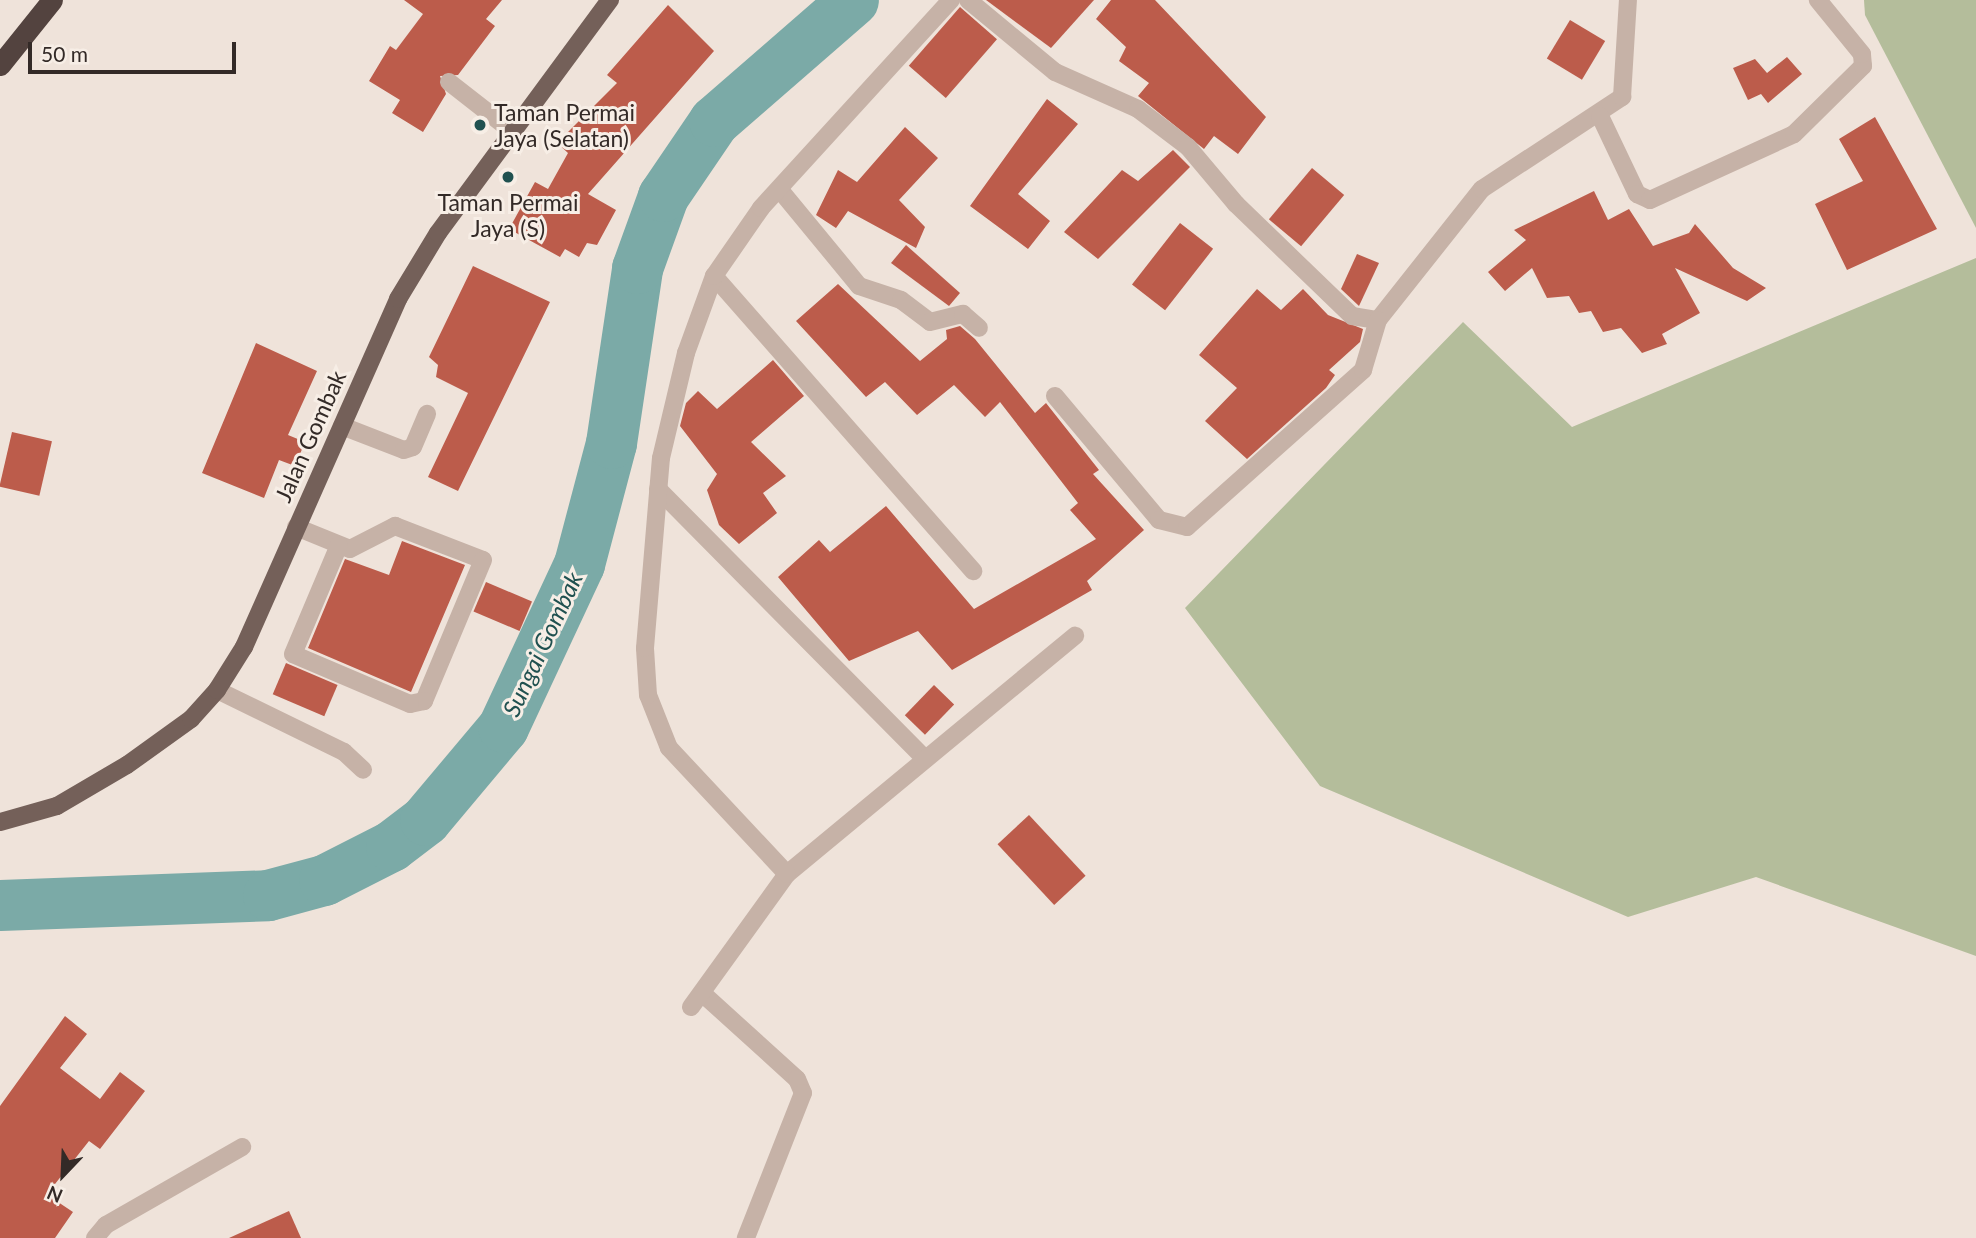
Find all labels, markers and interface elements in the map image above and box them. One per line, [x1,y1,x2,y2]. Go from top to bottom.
scale bar [32,28,240,72]
text: 50 m [41,41,88,66]
place label: Taman Permai Jaya (Selatan) [494,98,635,152]
marker: Taman Permai Jaya (Selatan) [472,117,488,133]
marker: Taman Permai Jaya (S) [500,169,516,185]
place label: Taman Permai Jaya (S) [437,188,579,242]
street label: Jalan Gombak [269,366,351,506]
water label: Sungai Gombak [496,567,588,721]
north arrow [28,1140,98,1210]
text: N [43,1181,66,1208]

